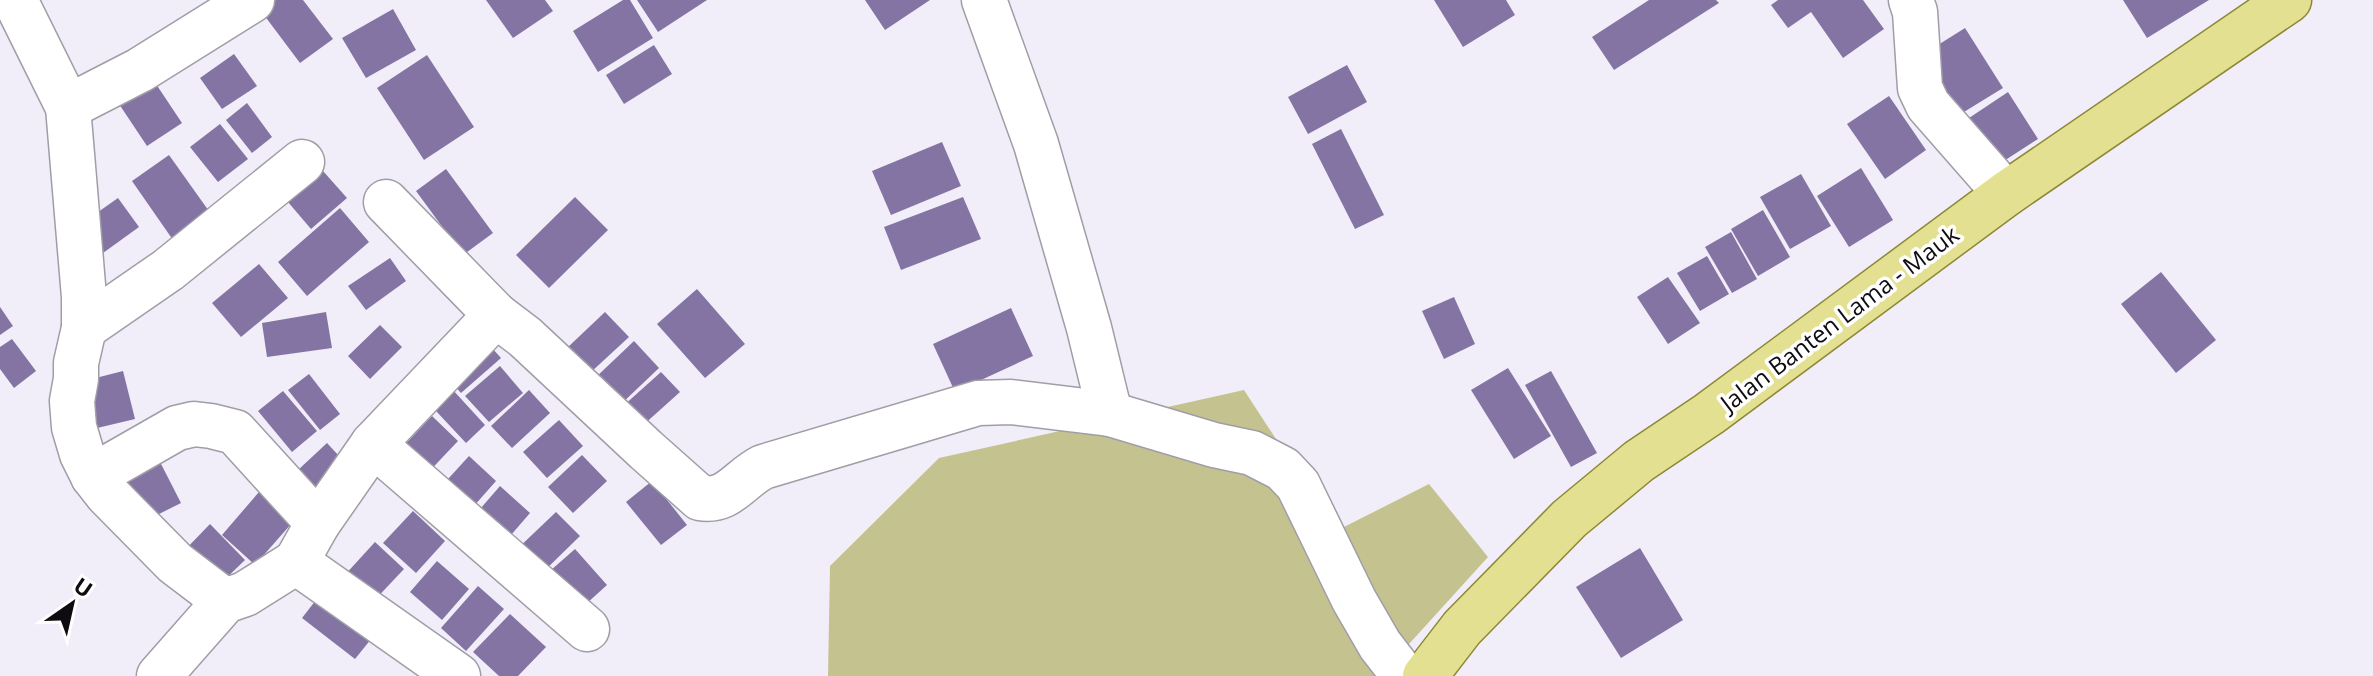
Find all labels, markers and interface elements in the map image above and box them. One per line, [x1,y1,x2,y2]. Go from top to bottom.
street label: Jalan Banten Lama - Mauk [1711,217,1965,420]
north arrow [32,564,112,644]
text: U [68,570,99,604]

